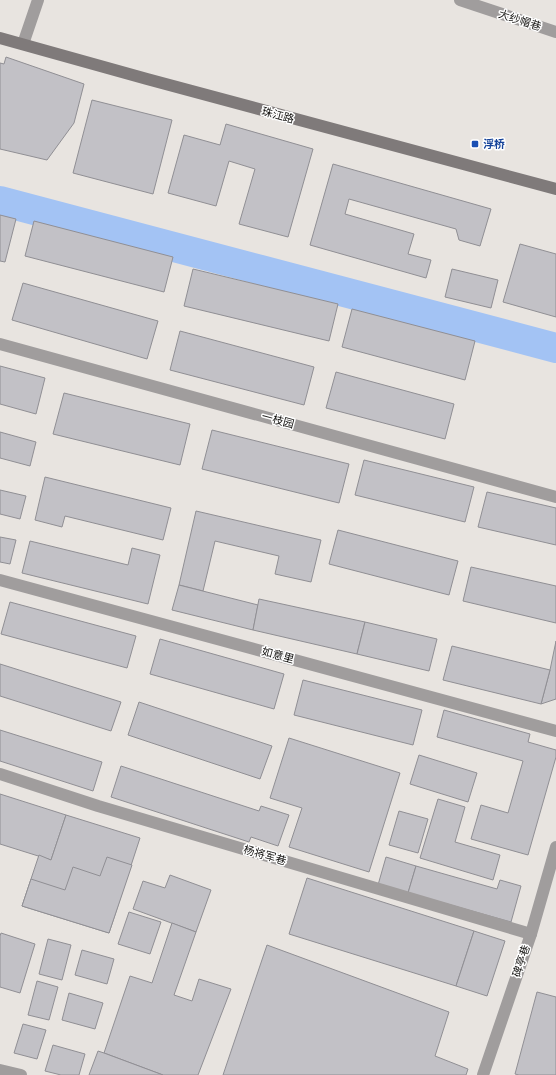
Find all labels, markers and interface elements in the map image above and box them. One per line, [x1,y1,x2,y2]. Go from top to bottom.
street label: 大纱帽巷 [497,7,543,33]
street label: 珠江路 [260,104,296,126]
place label: 浮桥 [483,137,505,151]
marker: 浮桥 [470,139,480,149]
street label: 一枝园 [260,409,296,431]
street label: 如意里 [260,644,296,666]
street label: 杨将军巷 [242,842,288,868]
street label: 碑亭巷 [509,943,533,979]

